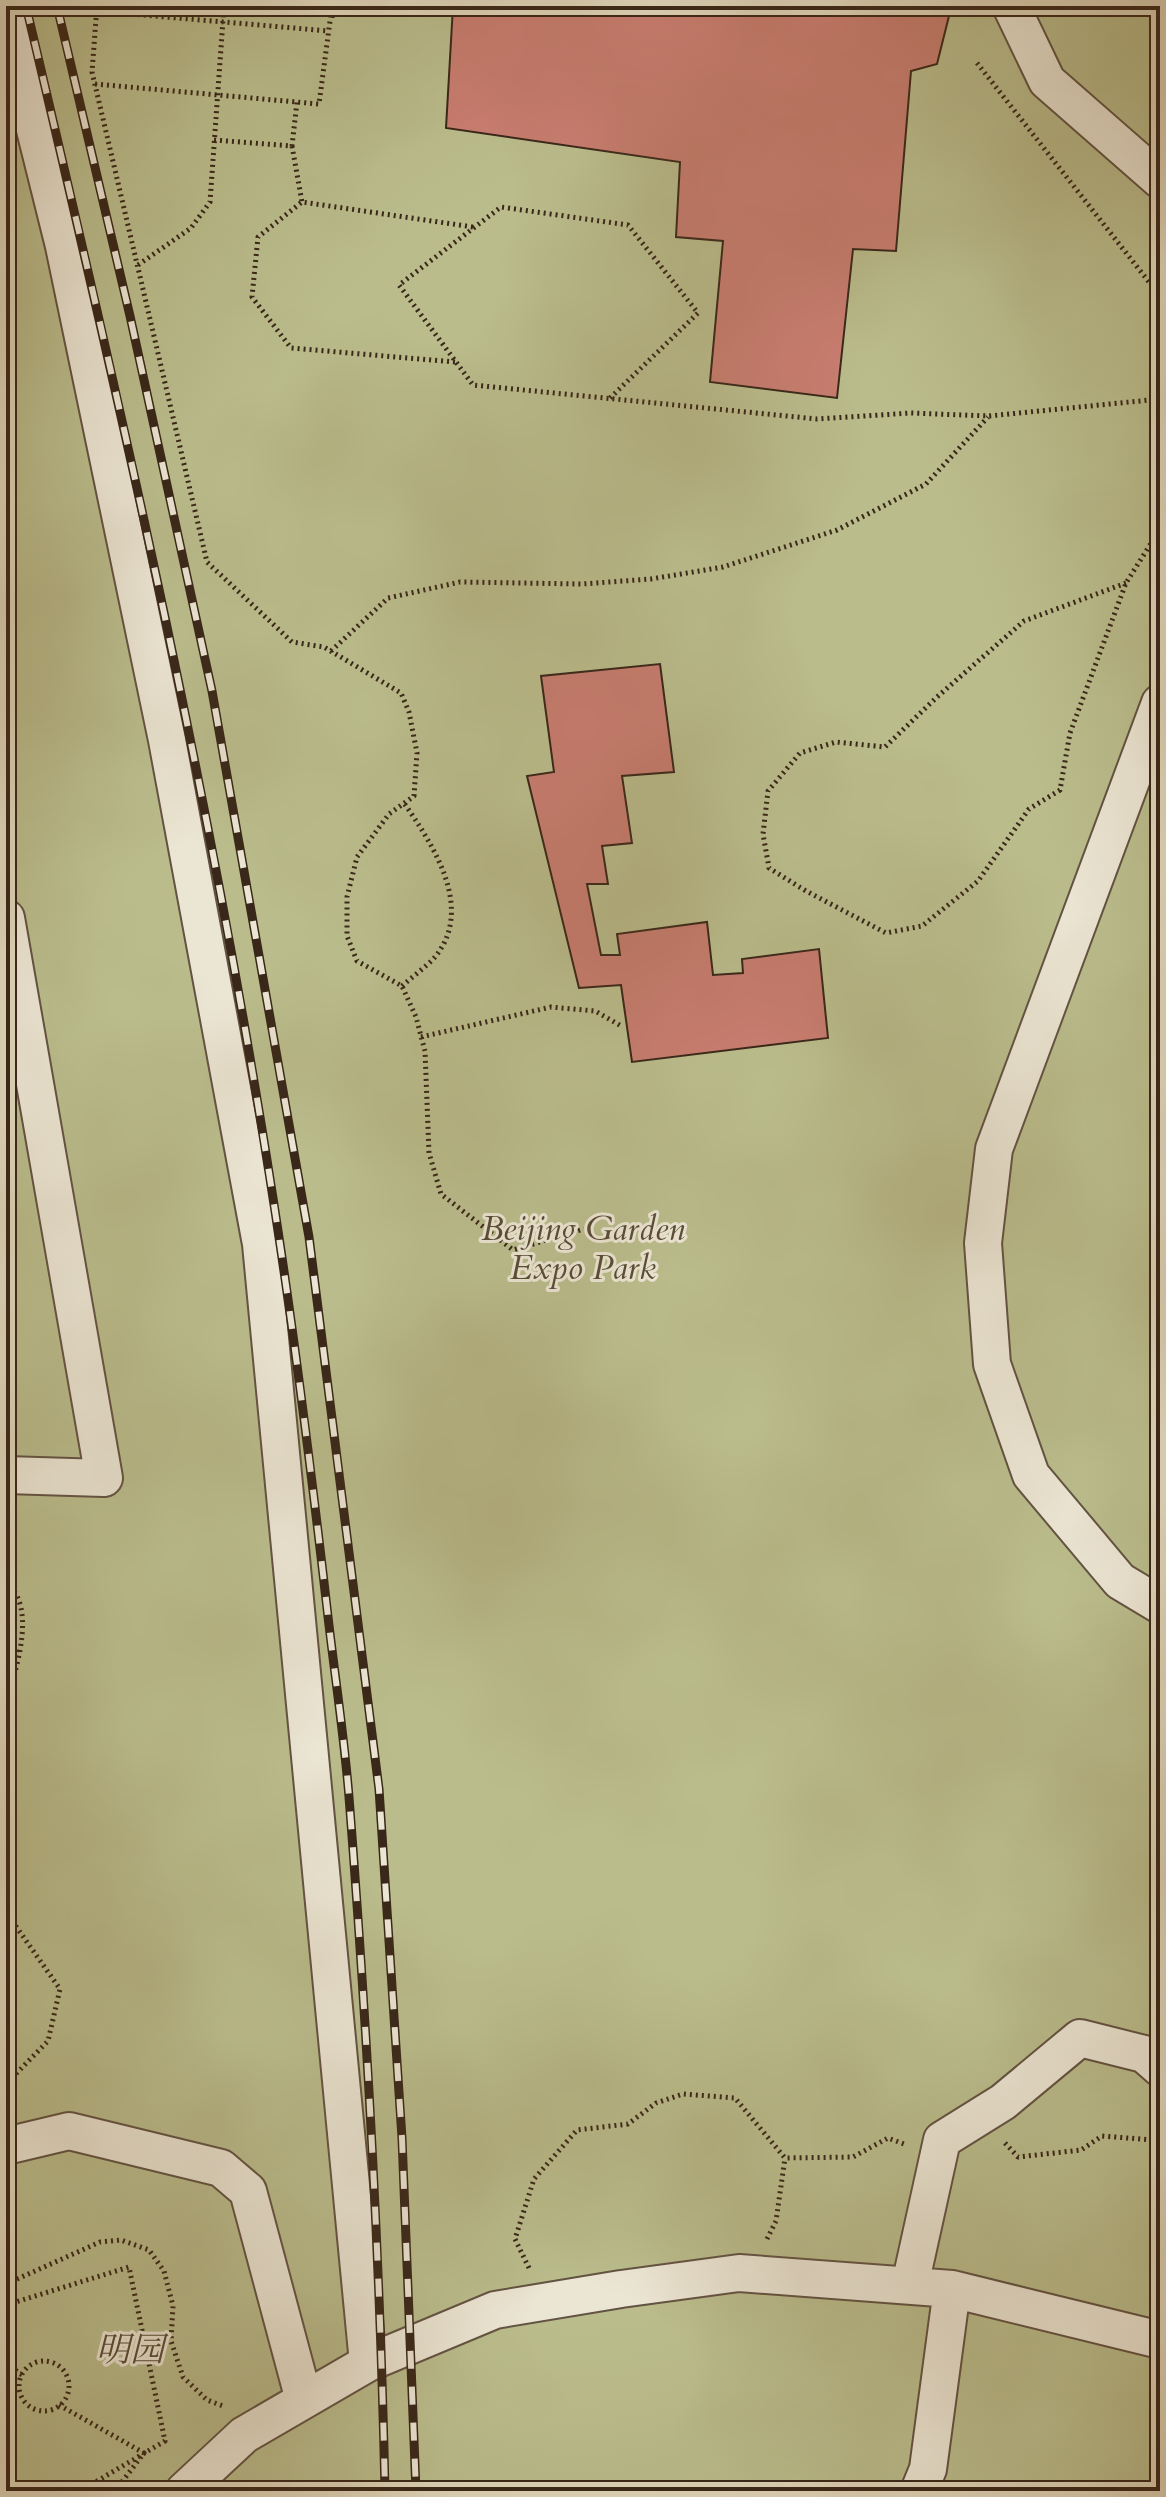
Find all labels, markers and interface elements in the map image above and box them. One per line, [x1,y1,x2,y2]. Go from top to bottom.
park label: Beijing Garden Expo Park [481,1206,685,1291]
park label: 明园 [96,2327,169,2373]

